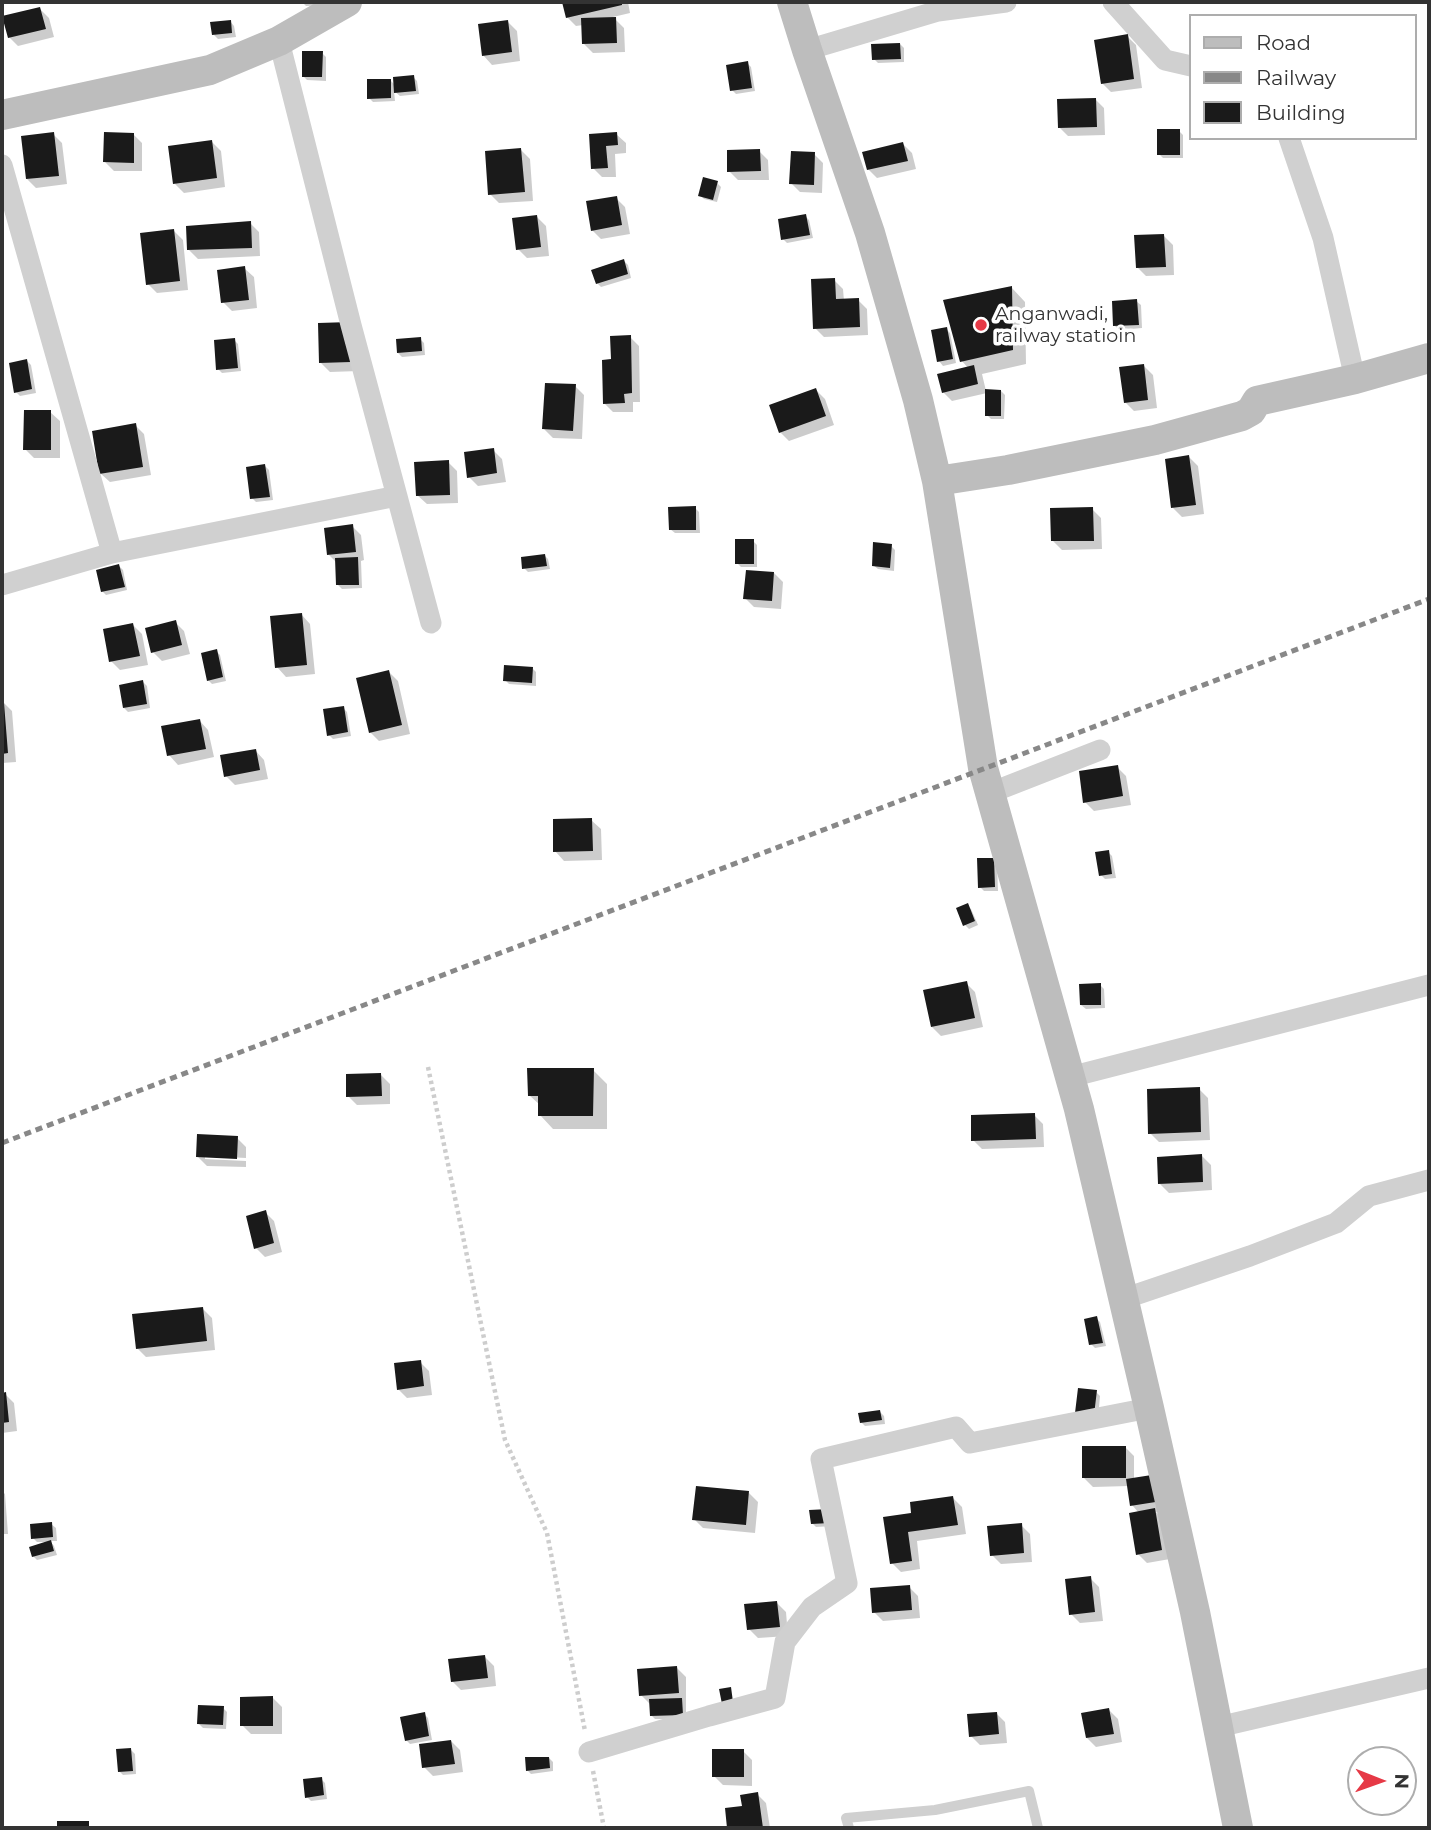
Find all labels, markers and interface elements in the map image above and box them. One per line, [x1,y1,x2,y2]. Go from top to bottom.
legend [1190,14,1417,140]
text: Road [1256,30,1311,55]
text: Railway [1256,65,1336,90]
text: Building [1256,100,1346,125]
place label: Anganwadi, railway statioin [995,303,1136,347]
marker: Anganwadi, railway statioin [973,317,989,333]
north arrow [1347,1746,1417,1816]
text: N [1390,1773,1413,1789]

